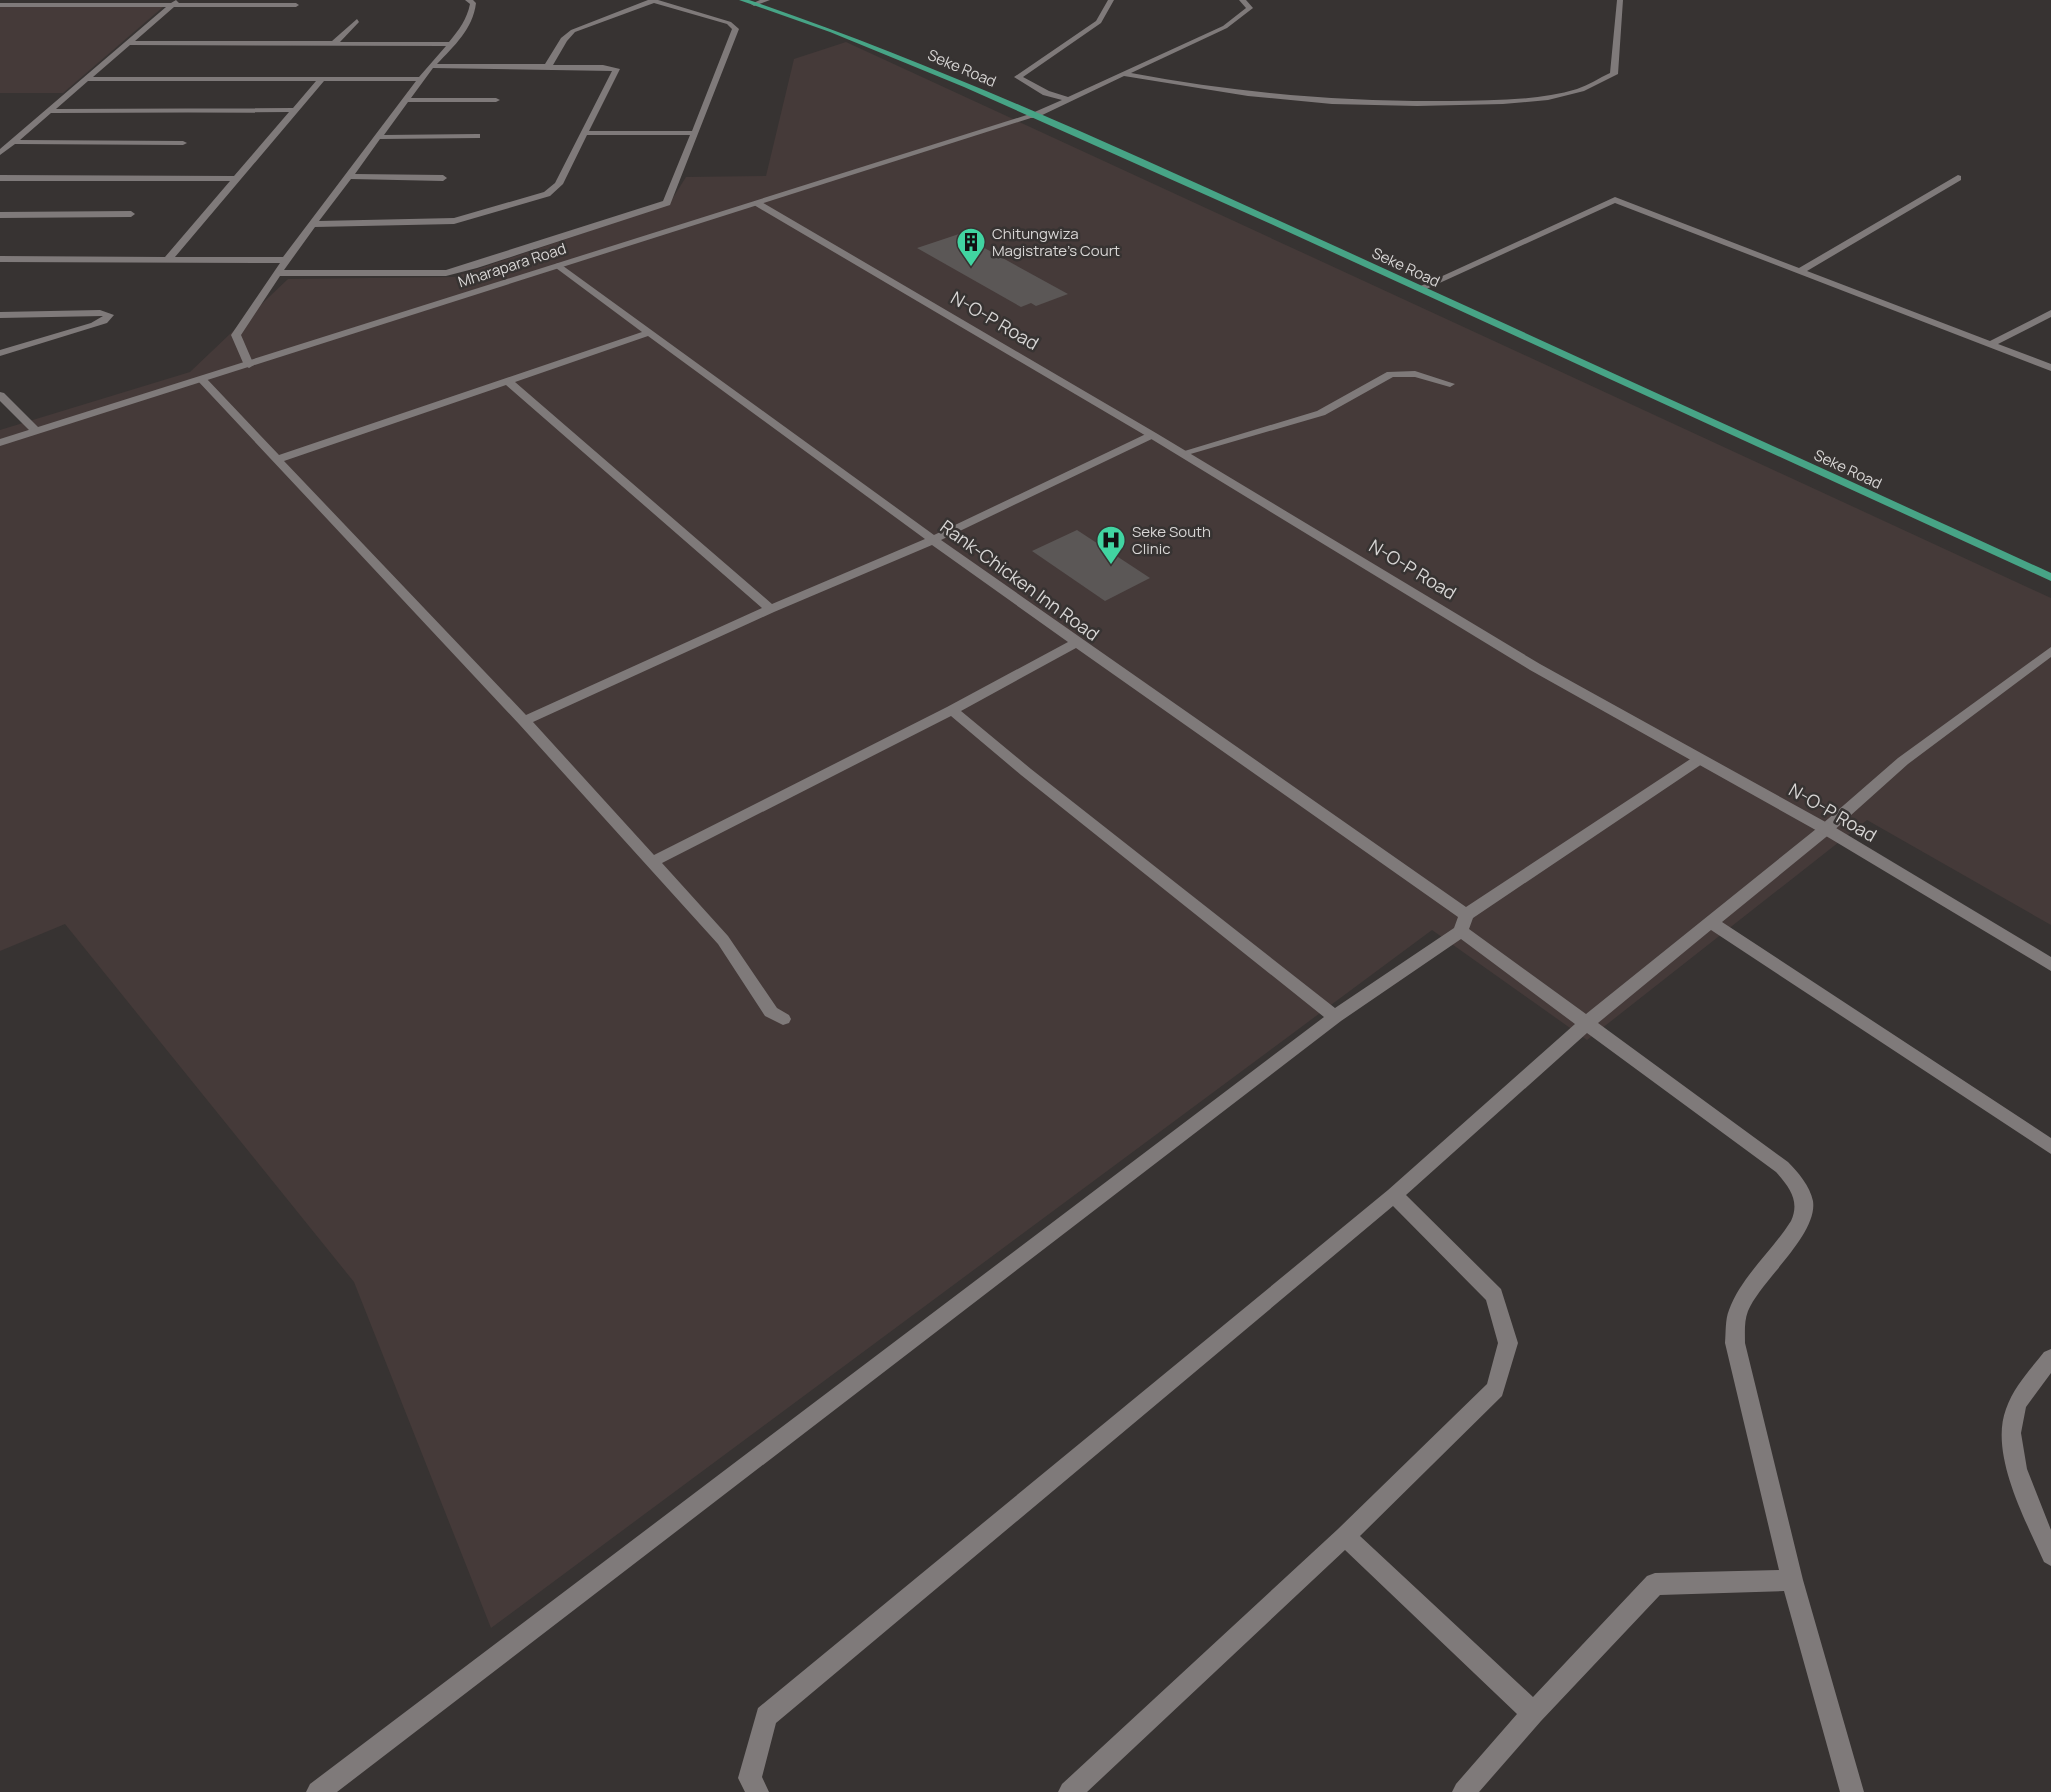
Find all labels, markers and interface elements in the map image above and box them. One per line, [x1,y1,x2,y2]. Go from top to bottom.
street label: Seke Road [924,44,1000,92]
place label: Chitungwiza Magistrate's Court [992,223,1120,261]
building icon: Chitungwiza Magistrate's Court [955,226,987,268]
street label: Mharapara Road [455,238,569,292]
street label: Seke Road [1369,242,1443,292]
street label: N-O-P Road [947,285,1043,355]
street label: Seke Road [1811,444,1885,494]
street label: Rank-Chicken Inn Road [936,514,1104,646]
place label: Seke South Clinic [1132,521,1211,559]
hospital icon: Seke South Clinic [1095,524,1127,566]
street label: N-O-P Road [1365,534,1461,604]
street label: N-O-P Road [1785,777,1881,847]

